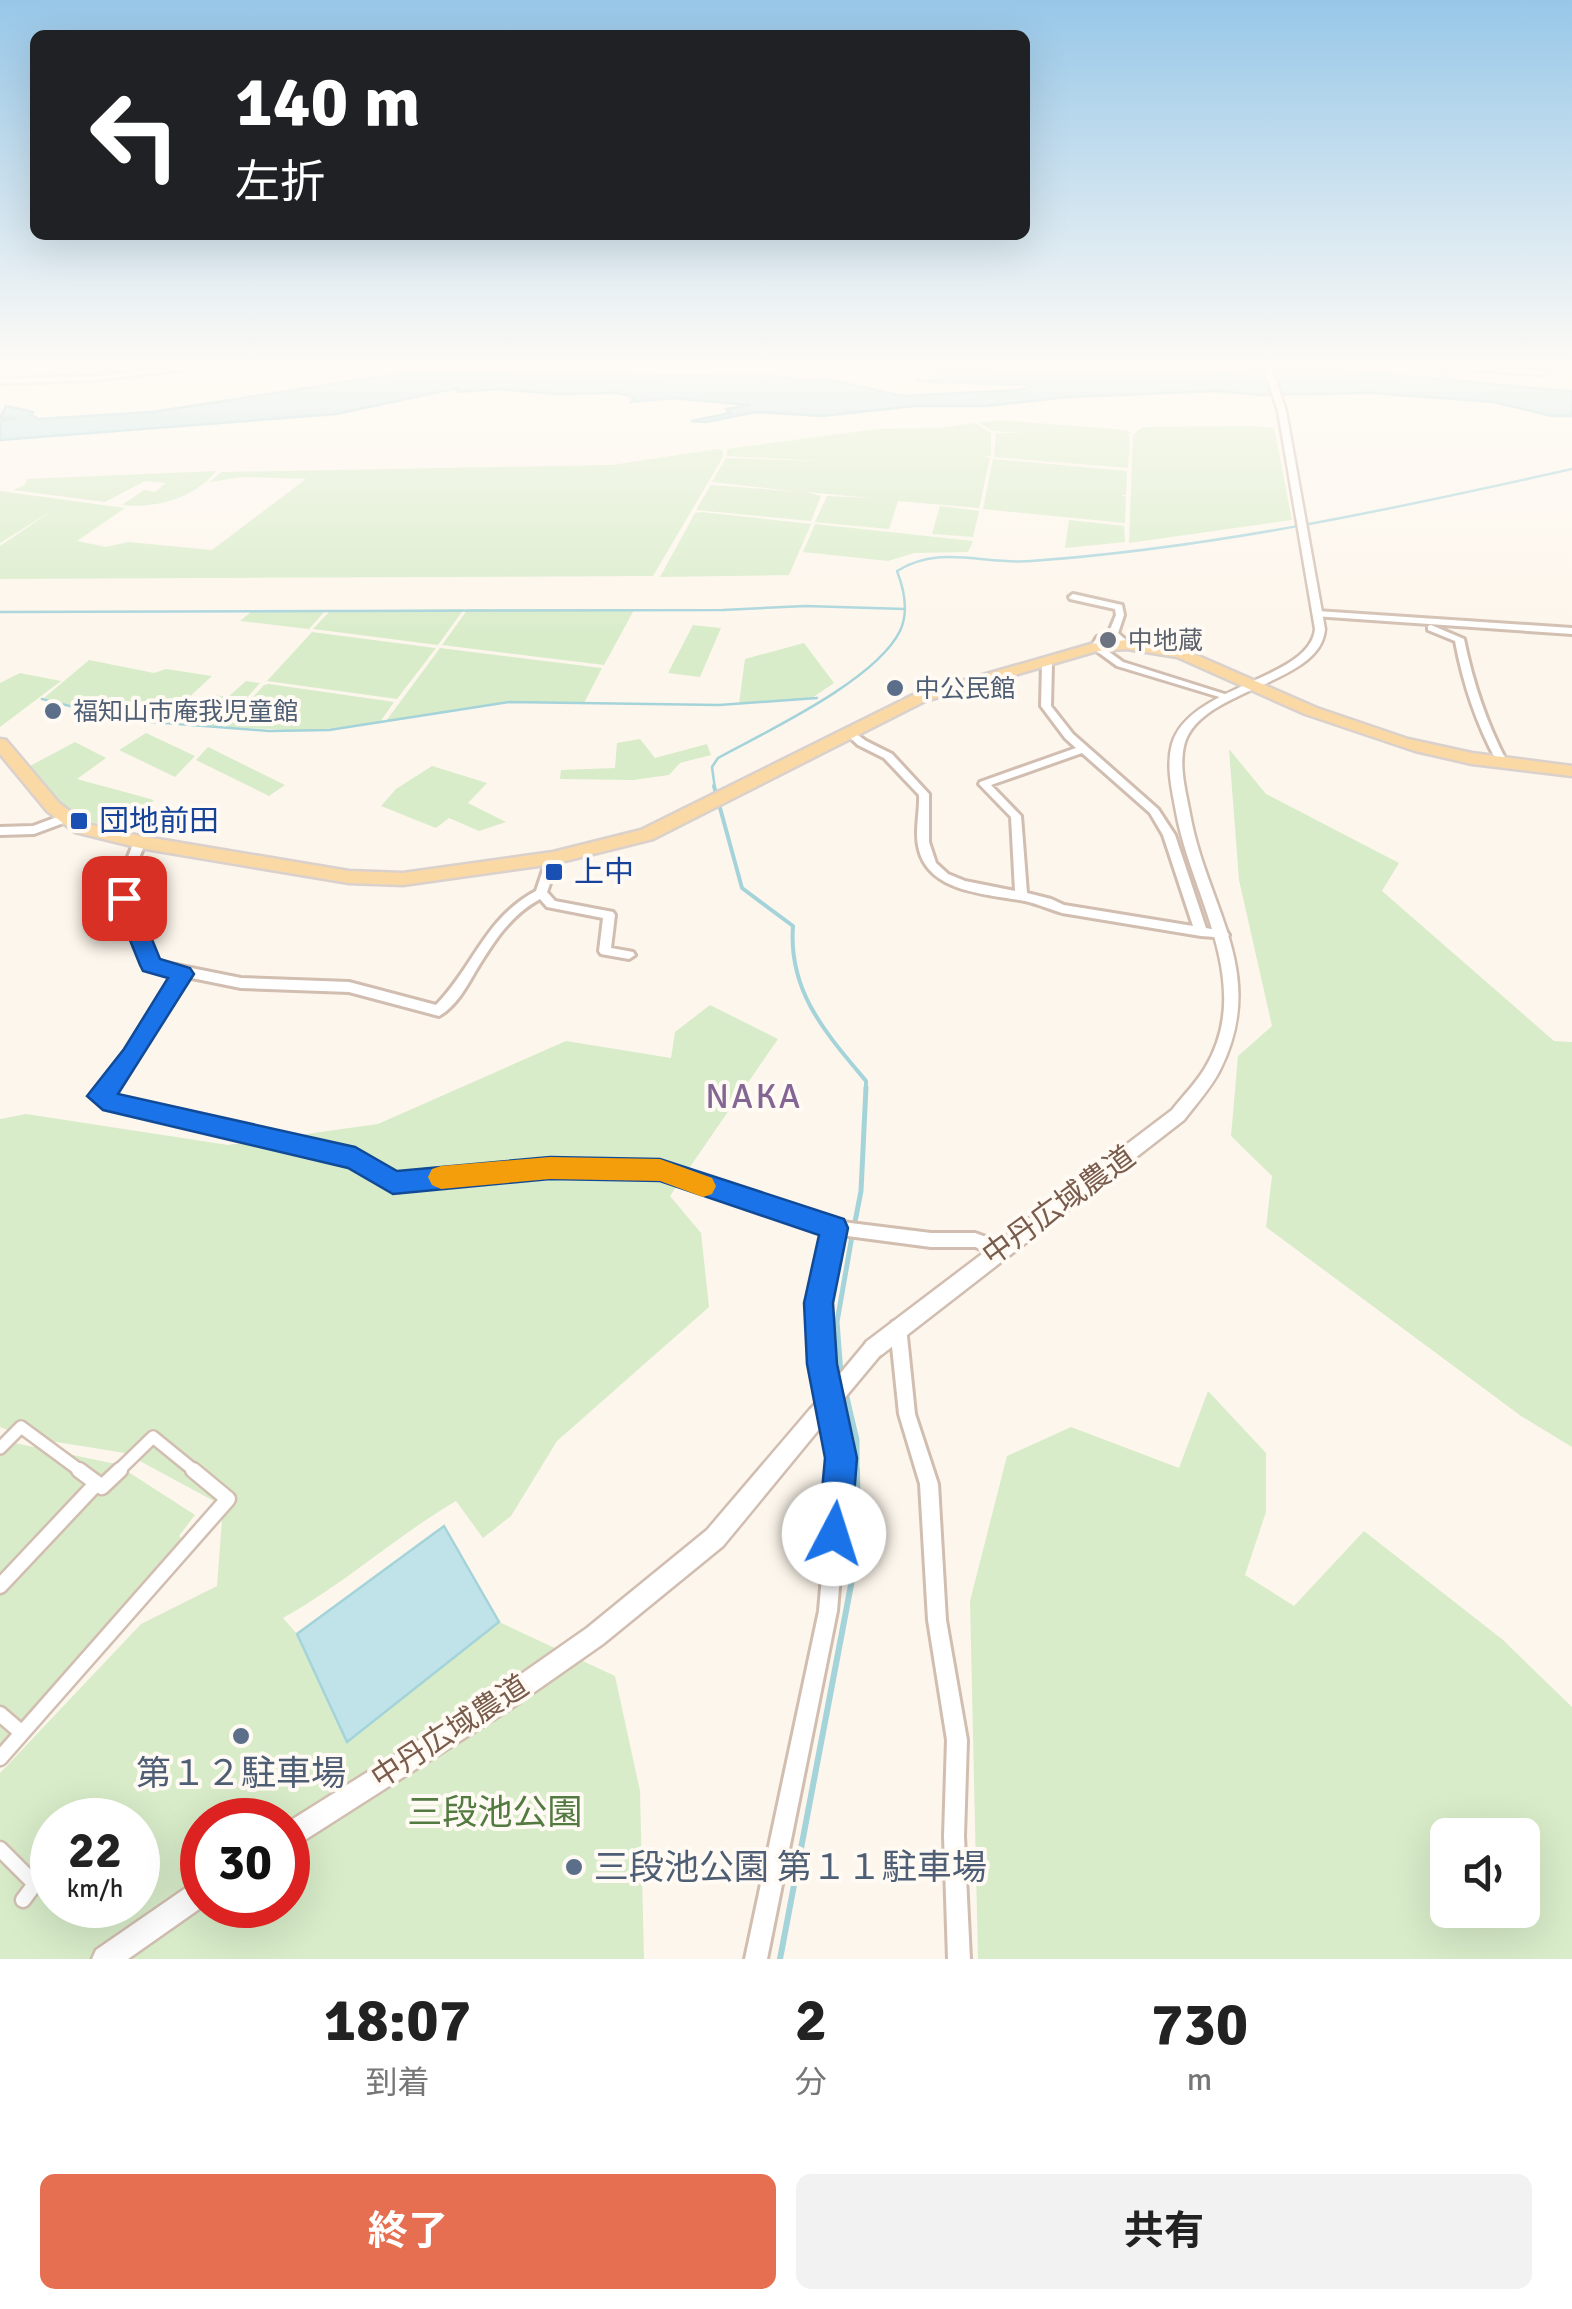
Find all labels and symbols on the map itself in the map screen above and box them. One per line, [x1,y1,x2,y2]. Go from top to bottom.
place label: 中地蔵 [1128,625,1203,656]
marker: 中地蔵 [1097,629,1119,651]
place label: 中公民館 [915,673,1015,704]
marker: 中公民館 [884,677,906,699]
place label: 福知山市庵我児童館 [73,696,298,727]
marker: 福知山市庵我児童館 [42,700,64,722]
place label: 団地前田 [99,803,219,840]
marker: 団地前田 [68,810,90,832]
place label: 上中 [574,854,634,891]
pin [82,856,167,941]
marker: 上中 [543,861,565,883]
district label: NAKA [705,1075,803,1118]
street label: 中丹広域農道 [975,1138,1143,1274]
position arrow [782,1482,886,1586]
street label: 中丹広域農道 [364,1667,536,1797]
marker: 第１２駐車場 [230,1725,252,1747]
place label: 第１２駐車場 [136,1752,346,1795]
park label: 三段池公園 [407,1791,583,1834]
speed limit sign: 30 [180,1798,310,1928]
place label: 三段池公園 第１１駐車場 [594,1846,987,1889]
marker: 三段池公園 第１１駐車場 [563,1856,585,1878]

